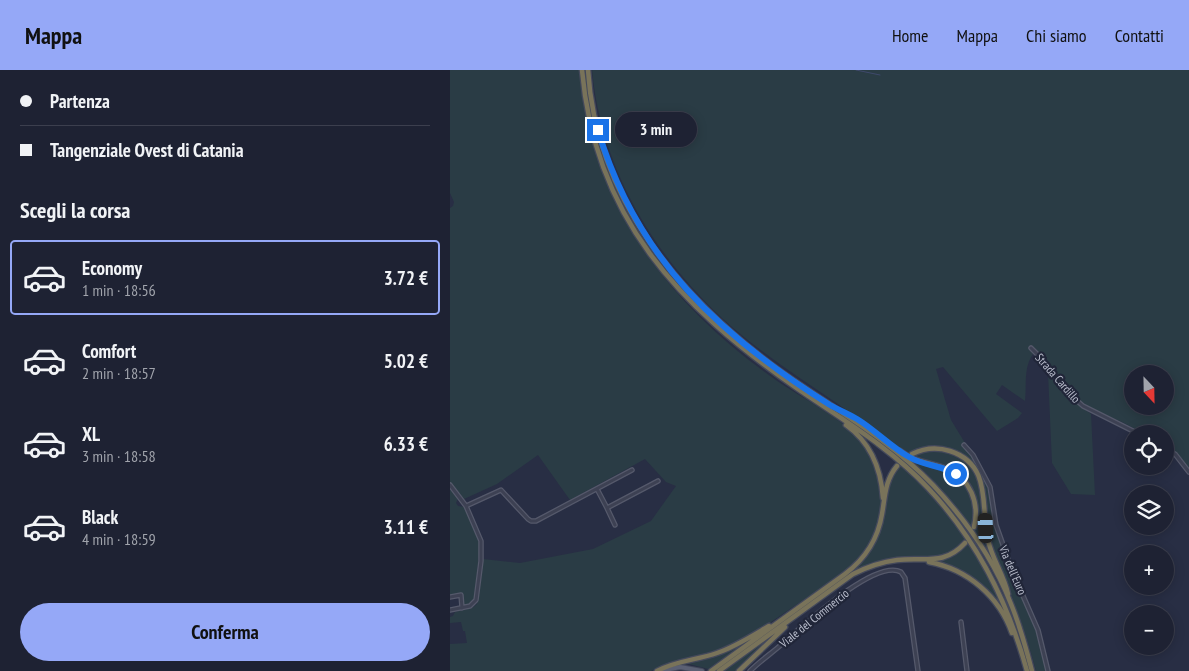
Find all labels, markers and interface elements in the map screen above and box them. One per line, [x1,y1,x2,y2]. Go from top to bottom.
text: Mappa [25,20,82,51]
text: Home [892,24,929,47]
text: Mappa [957,24,998,47]
text: Chi siamo [1026,24,1087,47]
text: Contatti [1115,24,1164,47]
text: Partenza [50,89,110,113]
callout: 3 min [616,112,698,148]
route end [587,119,609,141]
text: 3 min [640,119,672,139]
text: Tangenziale Ovest di Catania [50,138,244,162]
text: Scegli la corsa [20,196,130,224]
icon: car [22,255,67,300]
text: Economy [82,256,142,280]
text: 3.72 € [384,266,428,290]
text: 1 min · 18:56 [82,280,156,300]
icon: car [22,338,67,383]
text: Comfort [82,339,136,363]
text: 5.02 € [384,349,428,373]
street label: Strada Cardillo [1032,350,1084,406]
text: 2 min · 18:57 [82,363,156,383]
north arrow [1124,365,1174,415]
map controls [1124,365,1174,655]
icon: car [22,421,67,466]
text: XL [82,422,100,446]
button: locate [1124,425,1174,475]
text: 6.33 € [384,432,428,456]
text: 3 min · 18:58 [82,446,156,466]
route start [945,463,967,485]
button: layers [1124,485,1174,535]
icon: car [22,504,67,549]
text: Black [82,505,118,529]
car [977,513,994,543]
text: 3.11 € [384,515,428,539]
text: 4 min · 18:59 [82,529,156,549]
street label: Via dell'Euro [995,542,1030,597]
button: + [1124,545,1174,595]
street label: Viale del Commercio [775,585,852,651]
button: Conferma [20,603,430,661]
button: − [1124,605,1174,655]

